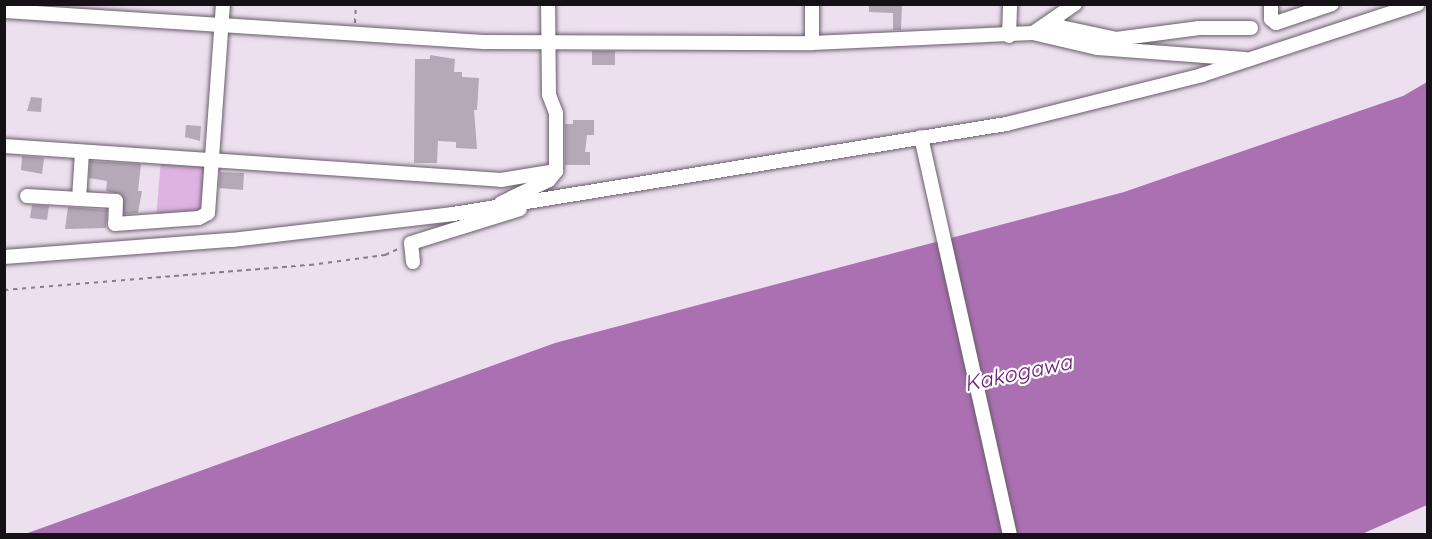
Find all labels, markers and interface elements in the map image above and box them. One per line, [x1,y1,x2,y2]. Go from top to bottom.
water label: Kakogawa [962,349,1074,397]

